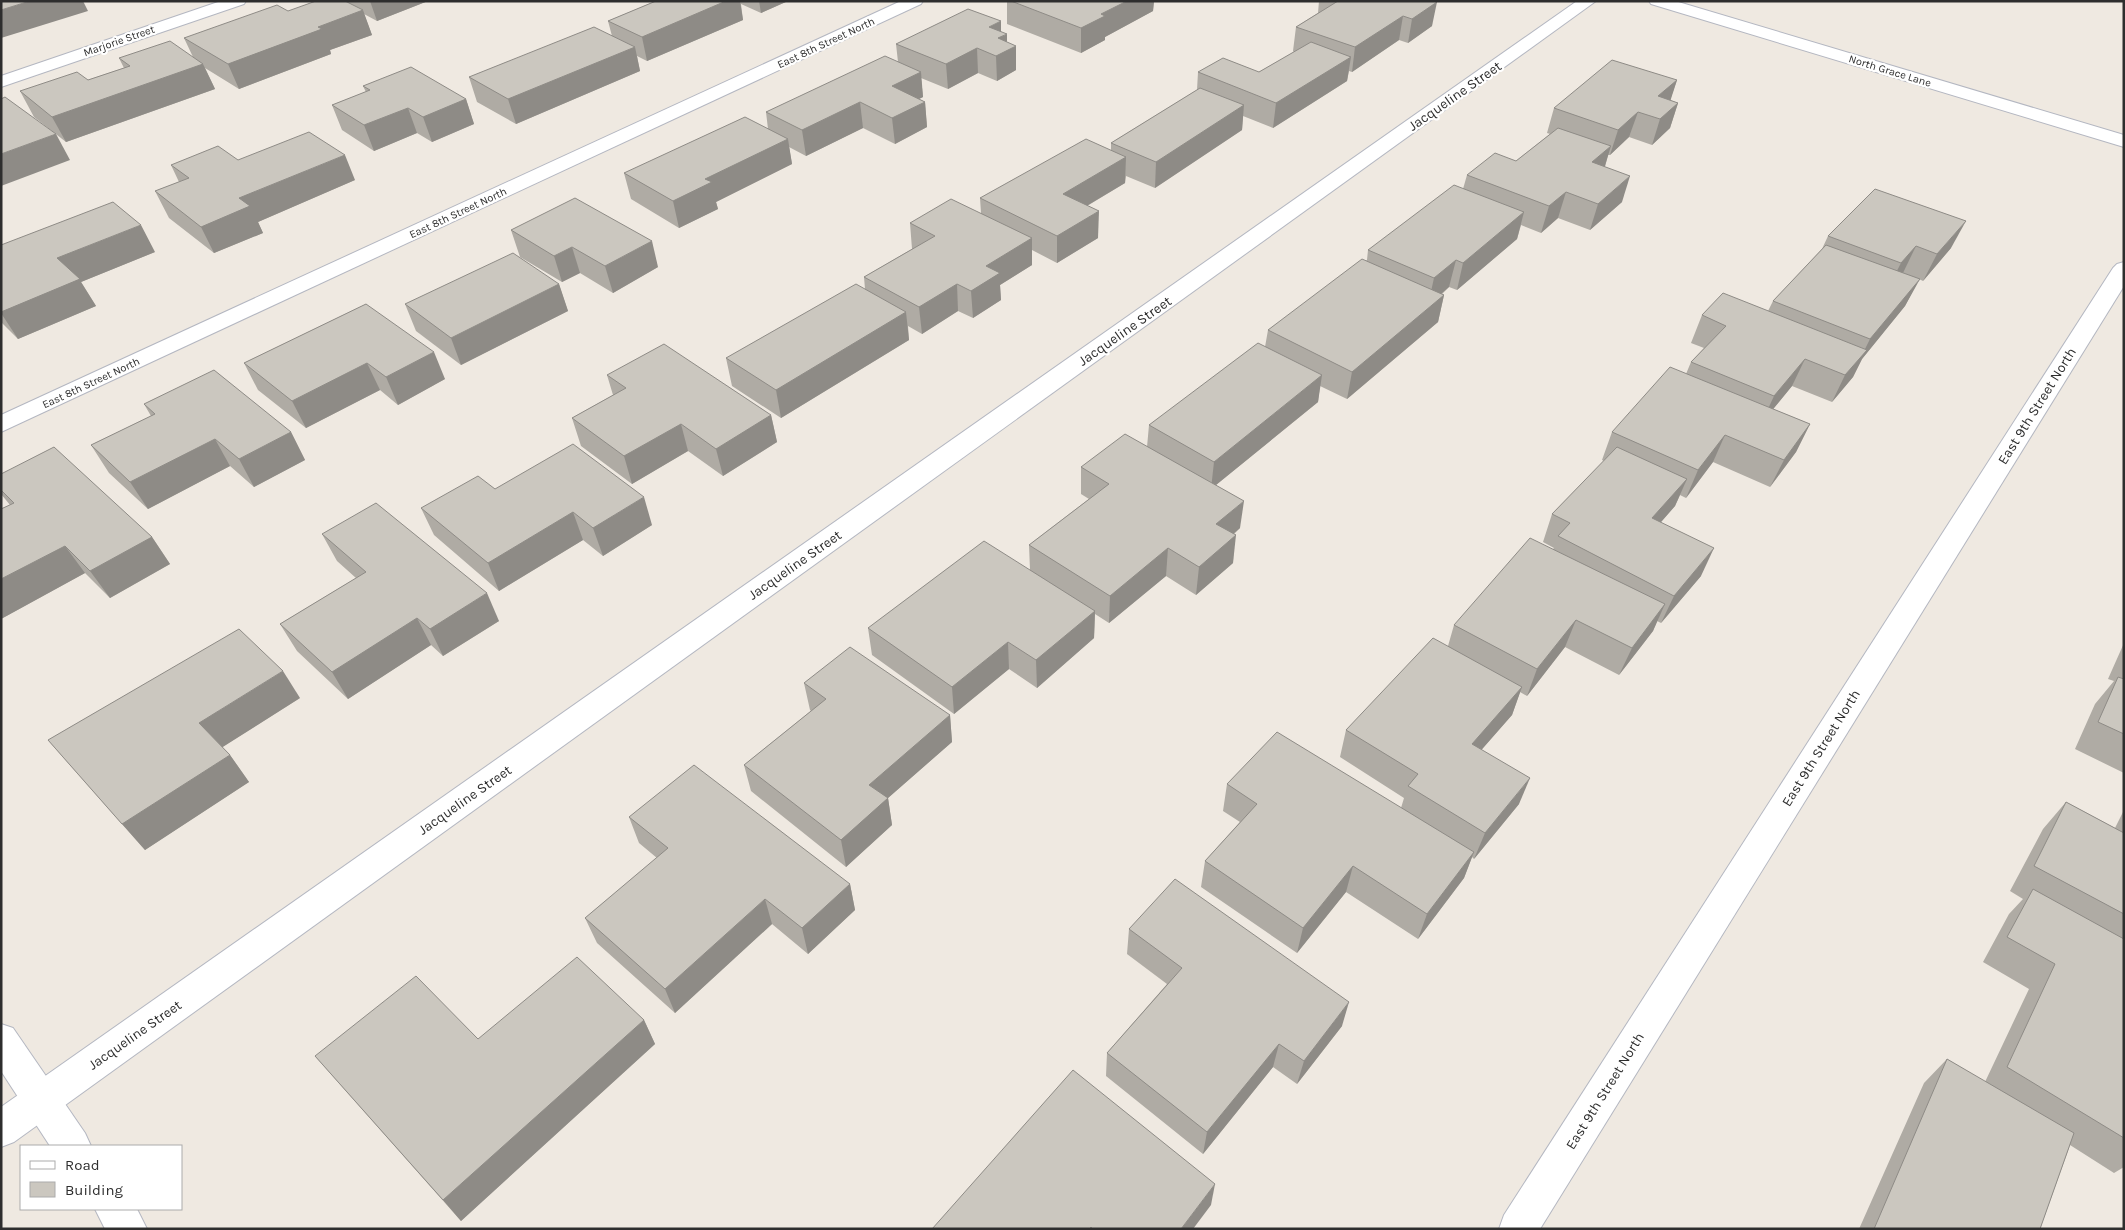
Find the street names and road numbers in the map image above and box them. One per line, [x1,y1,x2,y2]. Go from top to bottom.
street label: East 8th Street North [775,15,877,71]
street label: Marjorie Street [82,23,156,59]
street label: North Grace Lane [1847,52,1933,90]
street label: Jacqueline Street [1405,58,1505,134]
street label: East 8th Street North [407,185,509,241]
street label: Jacqueline Street [1075,293,1175,369]
street label: East 9th Street North [1994,344,2080,468]
street label: East 8th Street North [40,355,142,411]
street label: Jacqueline Street [745,527,845,603]
street label: East 9th Street North [1778,686,1864,810]
street label: Jacqueline Street [415,762,515,838]
street label: Jacqueline Street [85,997,185,1073]
street label: East 9th Street North [1562,1029,1648,1153]

